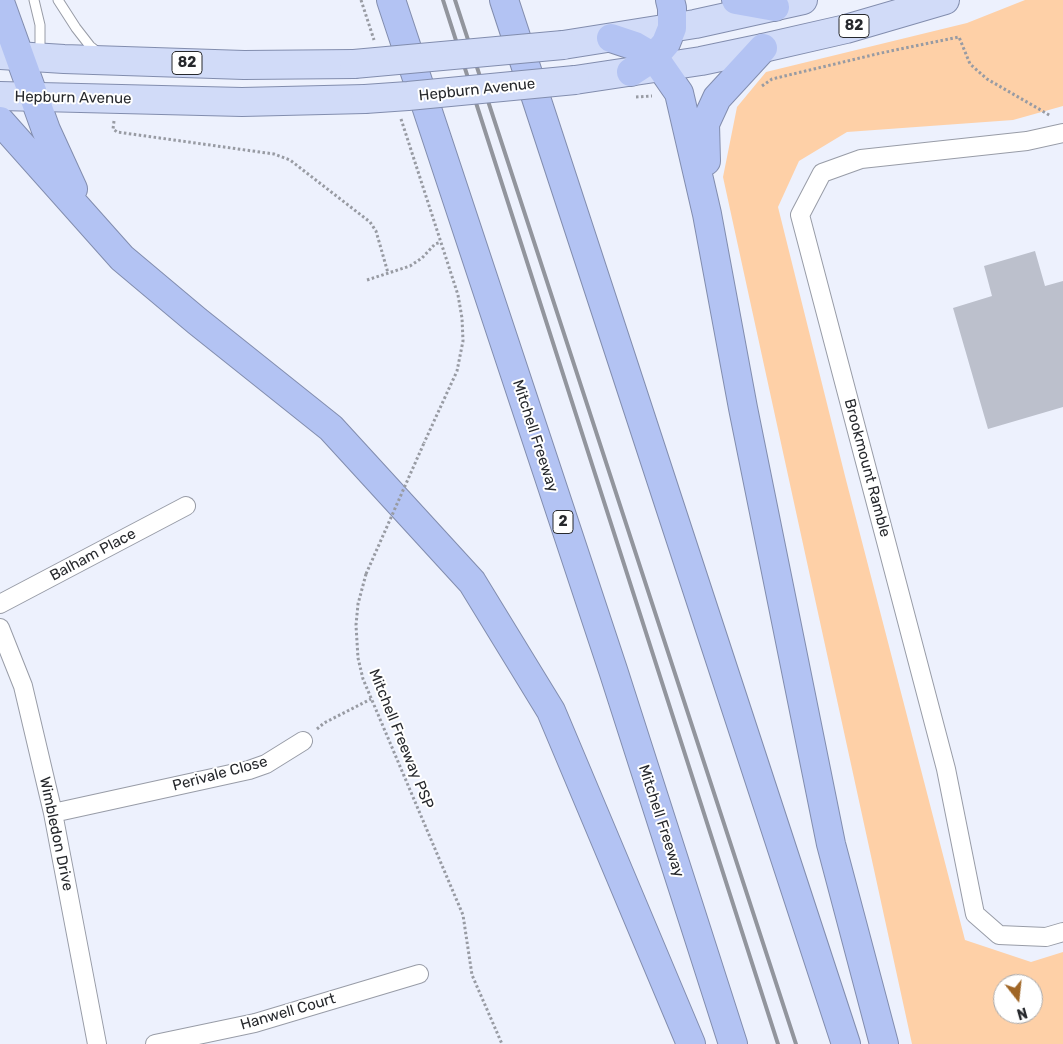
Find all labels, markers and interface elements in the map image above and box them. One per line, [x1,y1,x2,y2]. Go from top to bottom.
road number: 82 [839,15,869,38]
road number: 82 [172,52,202,74]
street label: Hepburn Avenue [418,75,536,105]
street label: Hepburn Avenue [14,88,132,108]
street label: Mitchell Freeway [508,378,562,494]
street label: Brookmount Ramble [840,397,894,539]
road number: 2 [553,511,573,534]
street label: Balham Place [47,525,139,585]
street label: Mitchell Freeway PSP [365,666,437,812]
street label: Perivale Close [171,753,269,795]
street label: Mitchell Freeway [634,763,688,879]
street label: Wimbledon Drive [35,775,77,893]
north arrow [993,974,1043,1024]
street label: Hanwell Court [238,990,338,1034]
text: N [1015,1003,1029,1022]

